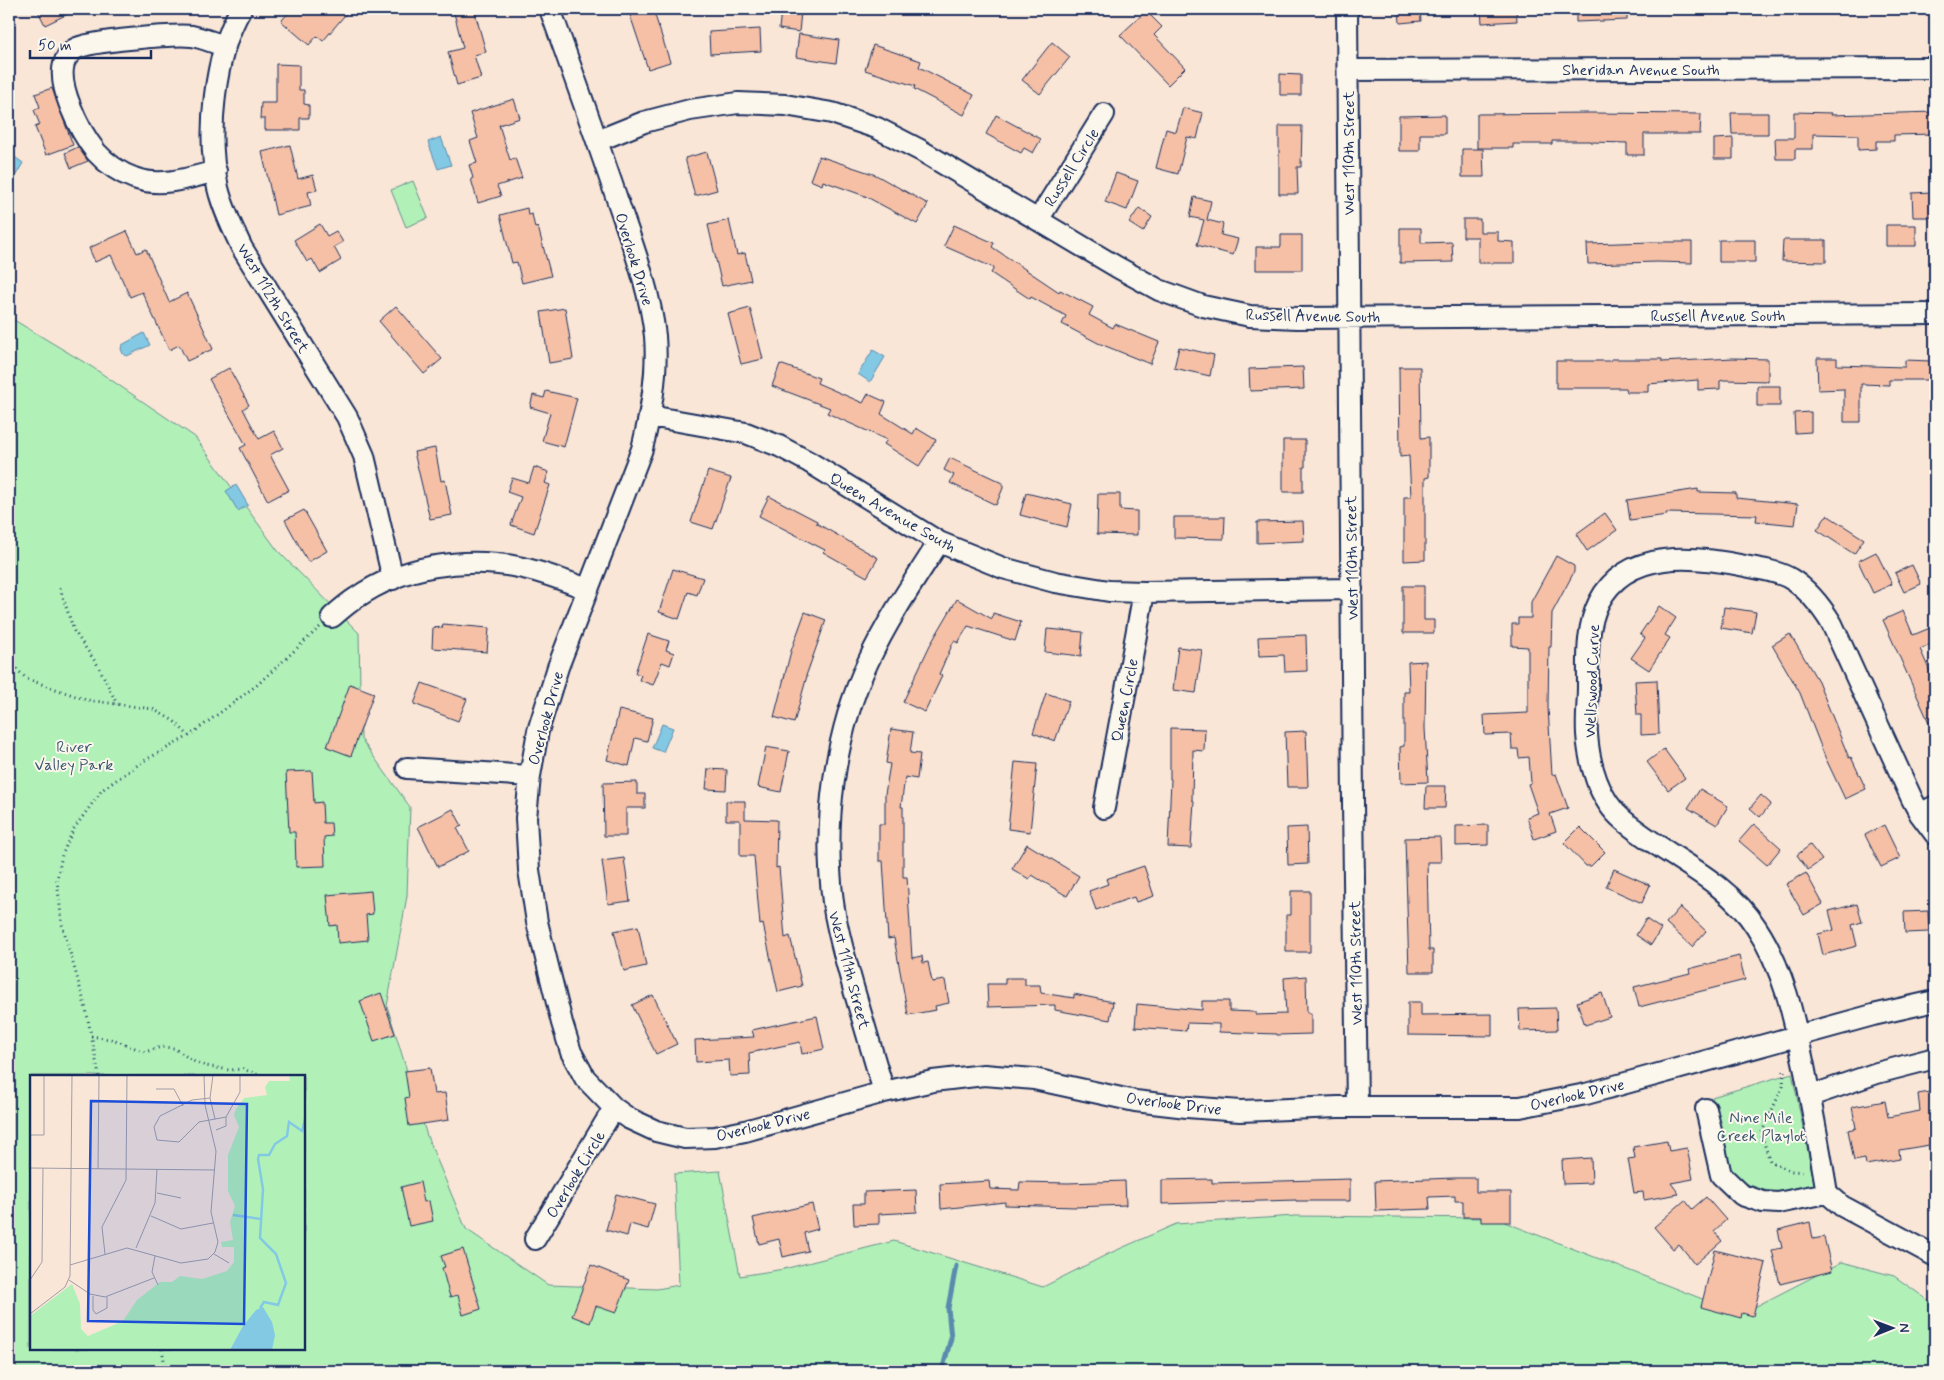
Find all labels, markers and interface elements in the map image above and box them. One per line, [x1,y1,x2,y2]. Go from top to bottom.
scale bar [30,28,151,60]
text: 50 m [38,36,72,56]
street label: Sheridan Avenue South [1562,60,1720,81]
street label: West 110th Street [1339,90,1360,215]
street label: Russell Circle [1040,125,1105,211]
street label: Overlook Drive [609,210,658,309]
street label: West 112th Street [232,240,314,358]
street label: Russell Avenue South [1245,305,1381,328]
street label: Russell Avenue South [1651,306,1785,327]
street label: Queen Avenue South [825,468,960,558]
street label: West 110th Street [1341,495,1364,620]
street label: Wellswood Curve [1580,624,1605,738]
street label: Queen Circle [1107,657,1144,744]
street label: Overlook Drive [524,669,569,768]
park label: River Valley Park [35,737,113,776]
street label: West 110th Street [1345,900,1368,1025]
street label: West 111th Street [823,909,875,1032]
street label: Overlook Drive [1528,1074,1627,1117]
inset map [30,1075,305,1350]
street label: Overlook Drive [1125,1088,1223,1121]
street label: Overlook Drive [714,1104,813,1147]
park label: Nine Mile Creek Playlot [1717,1108,1805,1147]
street label: Overlook Circle [542,1127,611,1222]
north arrow [1866,1302,1916,1352]
text: N [1895,1323,1913,1333]

